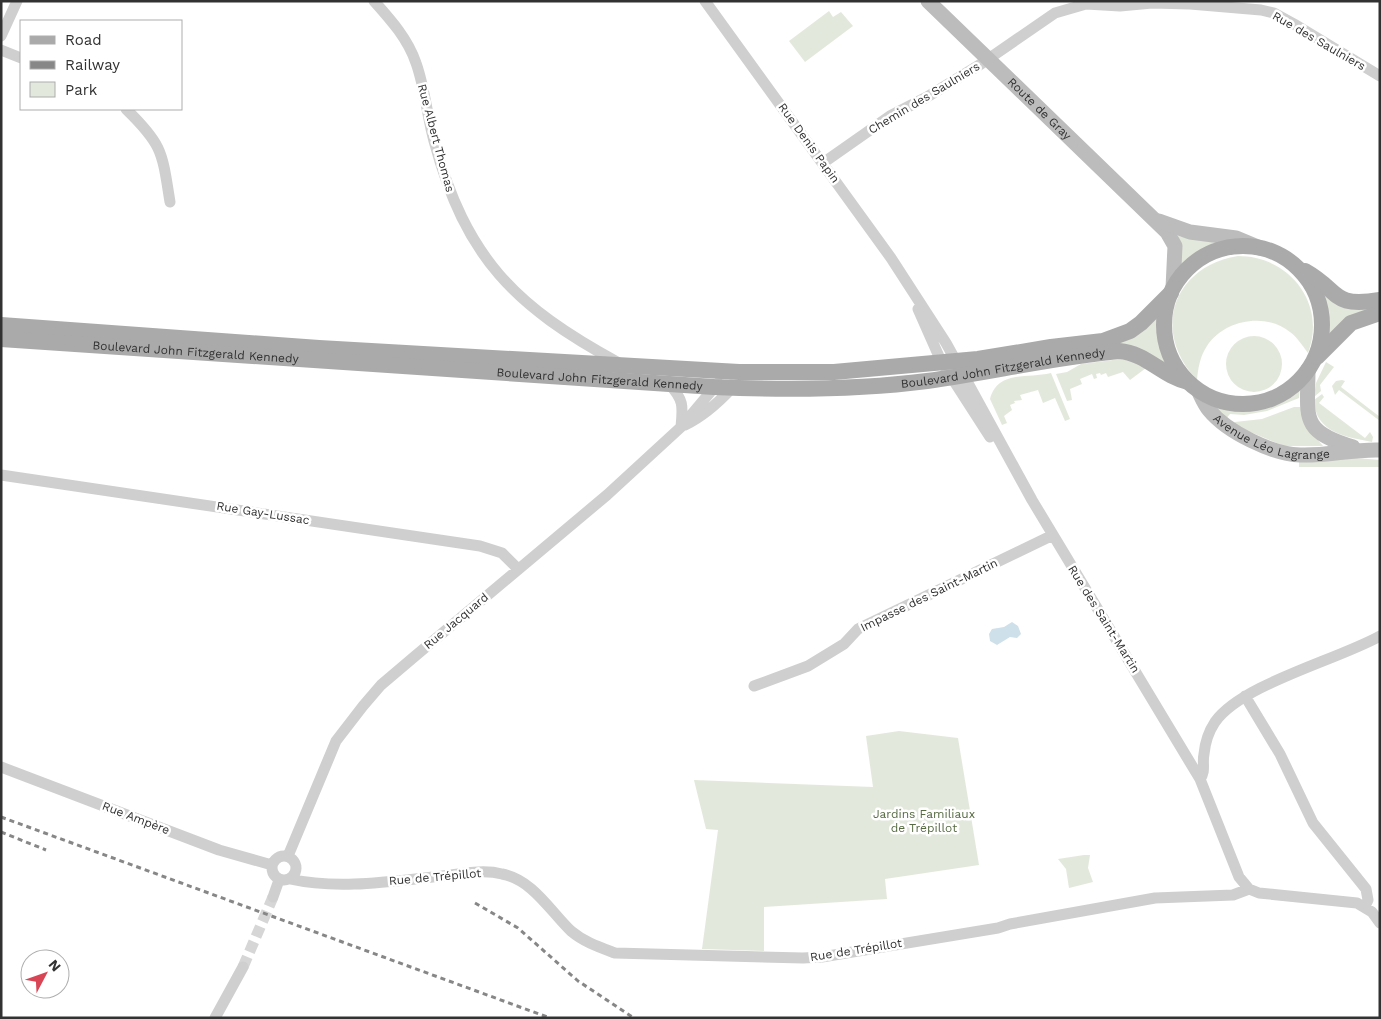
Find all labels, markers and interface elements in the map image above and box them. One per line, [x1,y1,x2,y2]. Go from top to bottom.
street label: Rue des Saulniers [1270,9,1368,73]
legend [20,20,182,110]
text: Road [65,31,102,49]
text: Railway [65,56,120,74]
street label: Chemin des Saulniers [866,59,982,137]
street label: Route de Gray [1005,75,1075,143]
text: Park [65,81,98,99]
street label: Rue Albert Thomas [415,82,457,194]
street label: Rue Denis Papin [775,100,843,186]
street label: Boulevard John Fitzgerald Kennedy [92,338,300,366]
street label: Boulevard John Fitzgerald Kennedy [900,345,1107,391]
street label: Boulevard John Fitzgerald Kennedy [496,365,704,393]
street label: Avenue Léo Lagrange [1210,411,1330,462]
street label: Rue Gay-Lussac [215,499,311,527]
street label: Impasse des Saint-Martin [858,556,1000,634]
street label: Rue des Saint-Martin [1065,563,1143,675]
street label: Rue Jacquard [421,590,491,652]
street label: Rue Ampère [100,799,172,837]
park label: Jardins Familiaux de Trépillot [873,807,975,835]
street label: Rue de Trépillot [388,866,482,888]
street label: Rue de Trépillot [809,936,903,964]
north arrow [20,949,70,999]
text: N [45,956,64,975]

